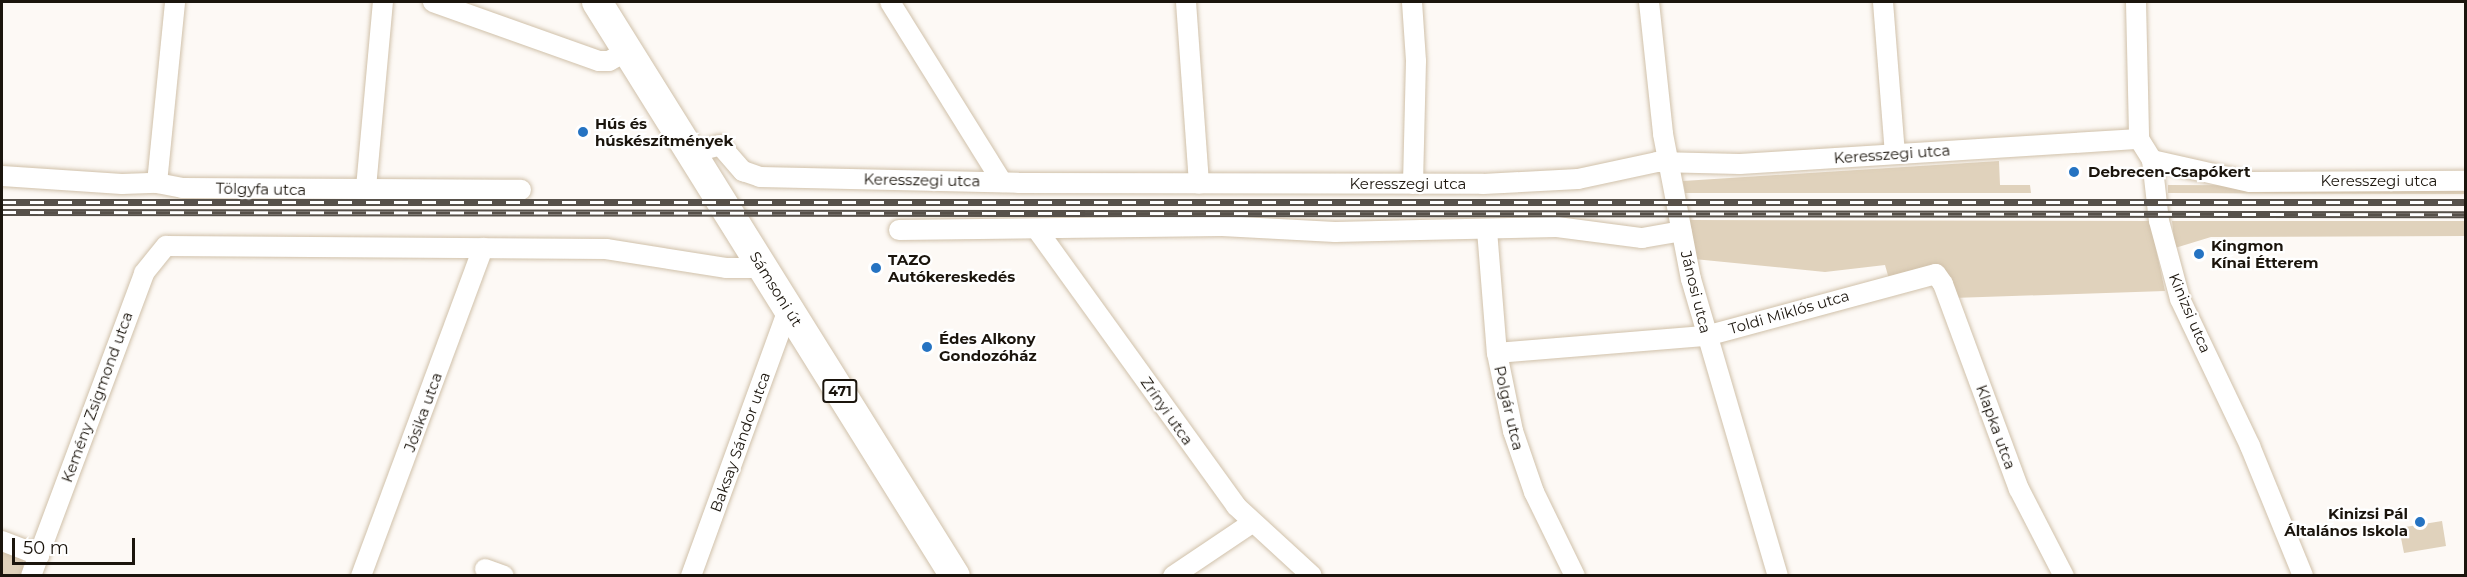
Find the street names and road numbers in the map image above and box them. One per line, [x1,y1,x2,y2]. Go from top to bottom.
street label: Keresszegi utca [1833,141,1951,167]
street label: Keresszegi utca [863,170,981,190]
street label: Keresszegi utca [2321,172,2437,190]
street label: Keresszegi utca [1350,175,1466,193]
street label: Tölgyfa utca [216,179,306,199]
street label: Sámsoni út [746,248,806,330]
street label: Jánosi utca [1677,249,1715,335]
street label: Kinizsi utca [2165,270,2215,356]
street label: Toldi Miklós utca [1727,286,1851,338]
street label: Kemény Zsigmond utca [58,309,136,485]
street label: Polgár utca [1491,364,1527,452]
street label: Jósika utca [400,370,446,454]
street label: Baksay Sándor utca [706,370,774,514]
street label: Zrínyi utca [1137,374,1197,448]
road number: 471 [822,380,858,402]
street label: Klapka utca [1972,382,2020,472]

